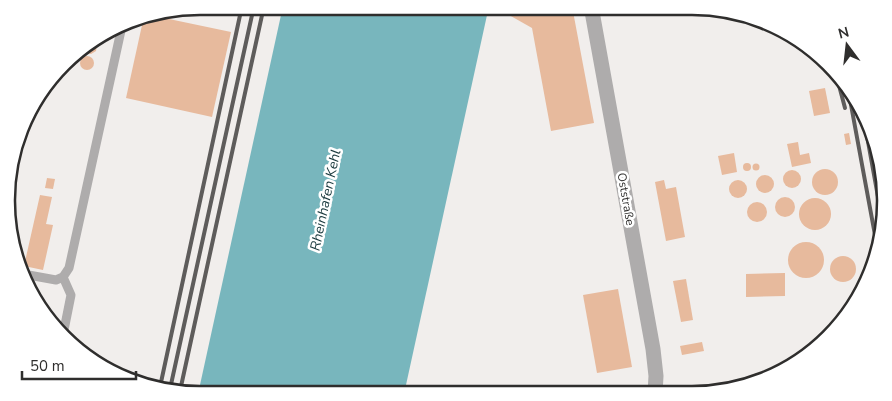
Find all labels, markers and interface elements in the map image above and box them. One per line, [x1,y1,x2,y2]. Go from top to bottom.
north arrow [822,20,872,70]
text: N [836,22,851,43]
water label: Rheinhafen Kehl [305,148,345,252]
street label: Oststraße [613,171,639,227]
scale bar [22,348,136,380]
text: 50 m [30,356,65,376]

